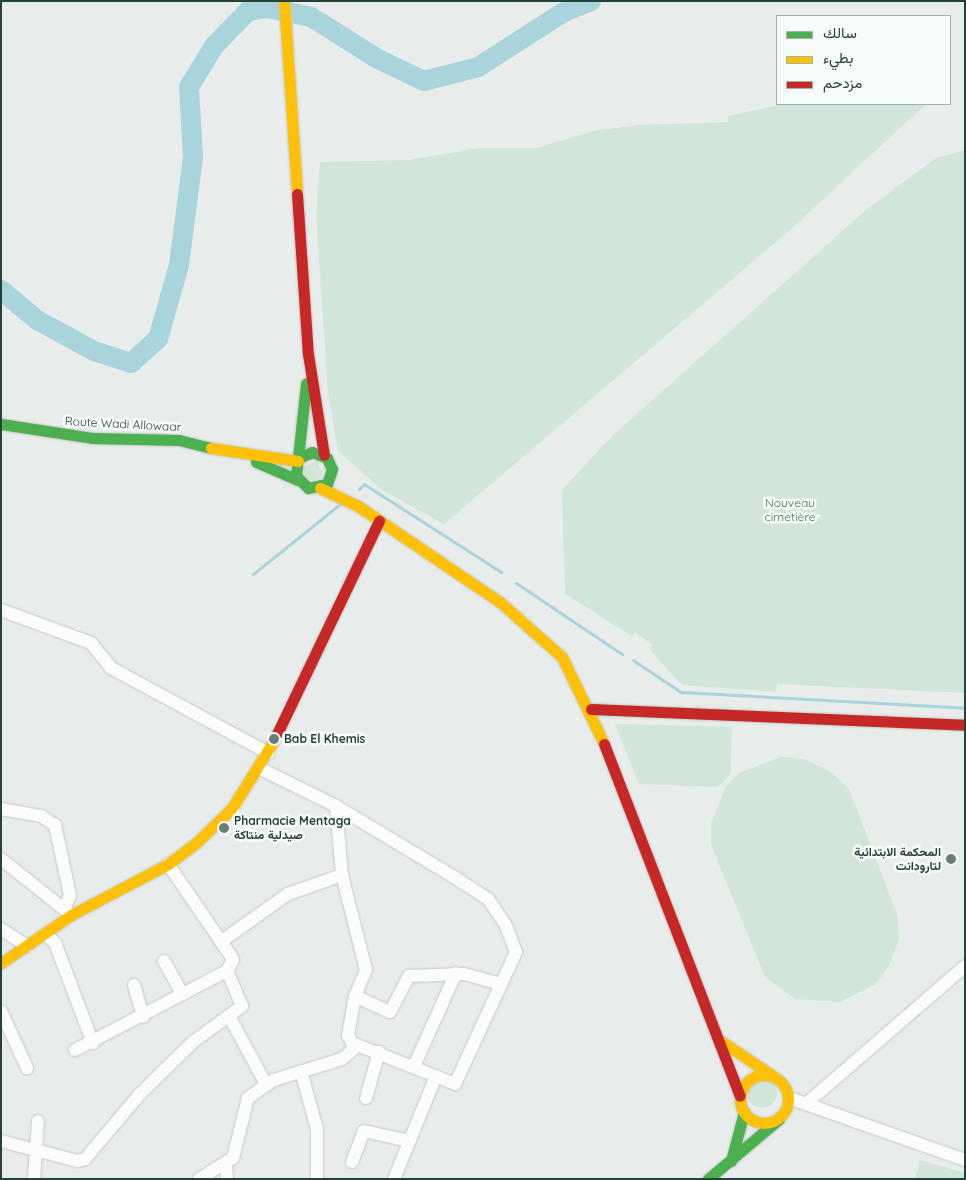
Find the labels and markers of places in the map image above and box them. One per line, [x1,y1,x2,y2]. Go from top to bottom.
place label: Bab El Khemis [284,732,365,746]
marker: Bab El Khemis [268,733,280,745]
place label: Pharmacie Mentaga صيدلية منتاكة [234,814,351,842]
marker: Pharmacie Mentaga صيدلية منتاكة [218,822,230,834]
place label: المحكمة الابتدائية لتارودانت [854,845,941,873]
marker: المحكمة الابتدائية لتارودانت [945,853,957,865]

